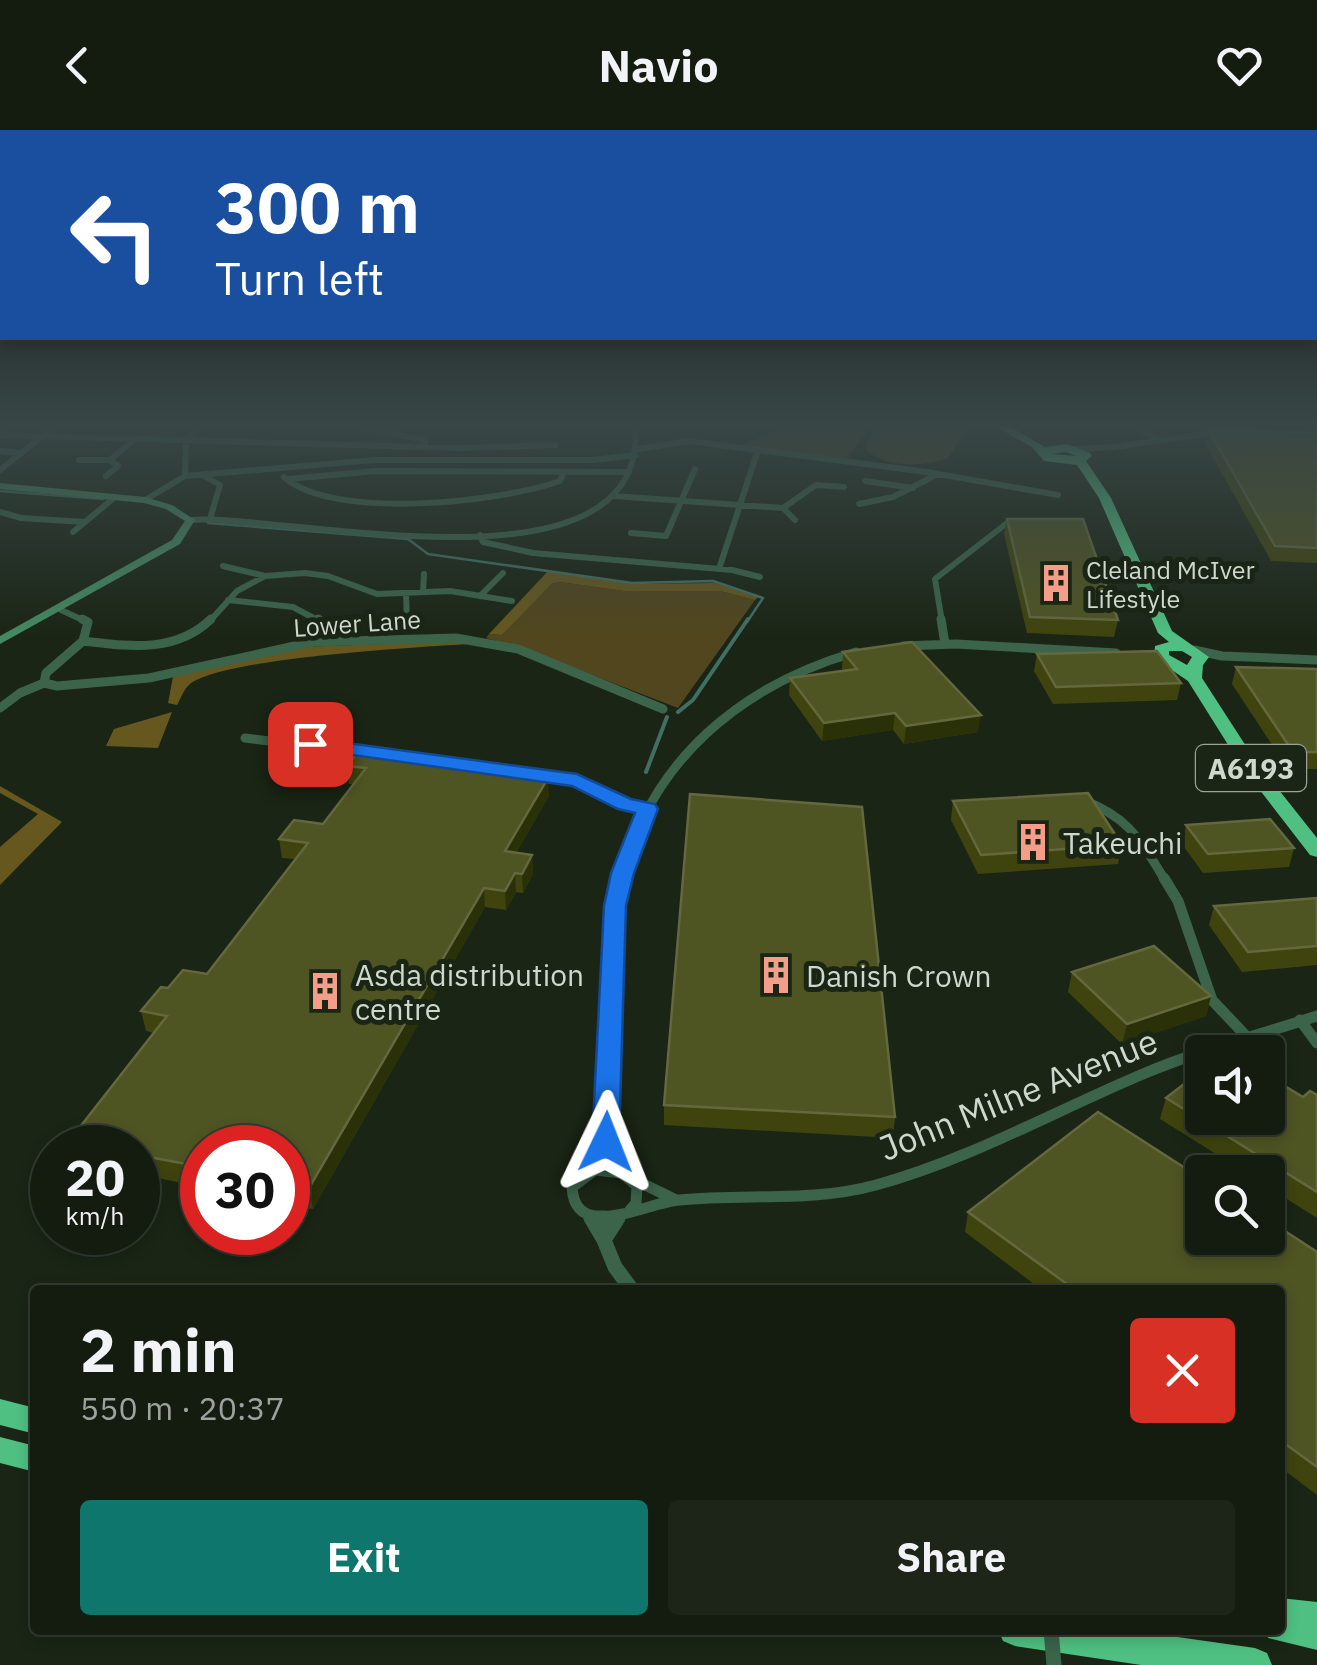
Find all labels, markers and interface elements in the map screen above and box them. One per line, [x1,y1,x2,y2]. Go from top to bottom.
text: Navio [598,36,719,94]
icon: back [50,38,105,93]
icon: heart [1212,38,1267,93]
text: 300 m [215,161,420,252]
icon: left [50,170,180,300]
text: Turn left [215,249,384,307]
place label: Cleland McIver Lifestyle [1086,553,1255,615]
building icon: Cleland McIver Lifestyle [1035,562,1077,604]
street label: Lower Lane [292,602,422,644]
pin [268,702,353,787]
icon: arrive [283,717,338,772]
road number: A6193 [1196,745,1306,791]
building icon: Takeuchi [1012,821,1054,863]
place label: Takeuchi [1063,823,1183,862]
building icon: Danish Crown [755,954,797,996]
place label: Asda distribution centre [355,955,584,1028]
place label: Danish Crown [806,956,992,995]
building icon: Asda distribution centre [304,970,346,1012]
street label: John Milne Avenue [872,1017,1164,1171]
map controls [1185,1035,1285,1255]
button: sound [1185,1035,1285,1135]
position arrow [554,1090,658,1194]
speed limit sign: 30 [180,1125,310,1255]
text: 20 [65,1145,125,1210]
button: search [1185,1155,1285,1255]
text: km/h [66,1199,124,1232]
text: 2 min [80,1310,237,1389]
button: close [1130,1318,1235,1423]
text: 550 m · 20:37 [80,1387,285,1429]
button: Exit [80,1500,648,1615]
button: Share [668,1500,1235,1615]

